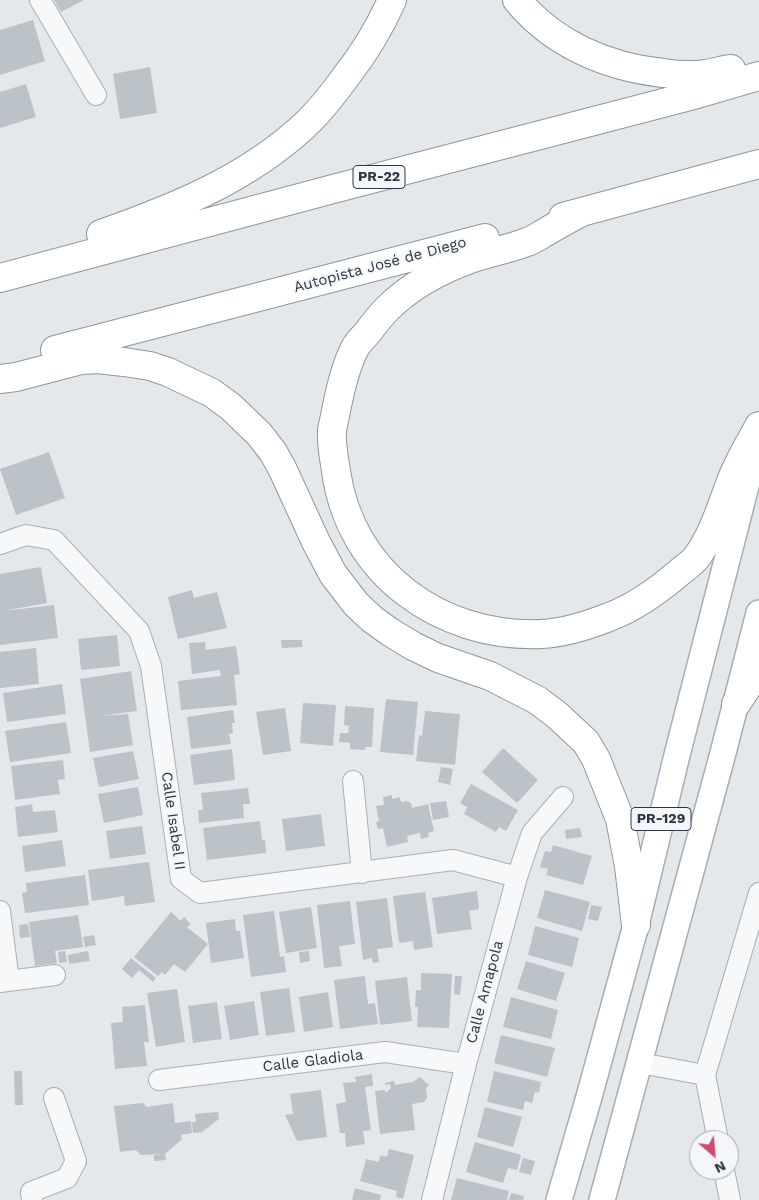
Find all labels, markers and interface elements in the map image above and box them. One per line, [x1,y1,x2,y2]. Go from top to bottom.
road number: PR-22 [353,166,405,188]
street label: Autopista José de Diego [292,233,468,297]
street label: Calle Isabel II [157,771,189,871]
road number: PR-129 [631,808,691,831]
street label: Calle Amapola [463,939,507,1045]
street label: Calle Gladiola [262,1046,364,1076]
north arrow [689,1130,739,1180]
text: N [712,1158,729,1177]

